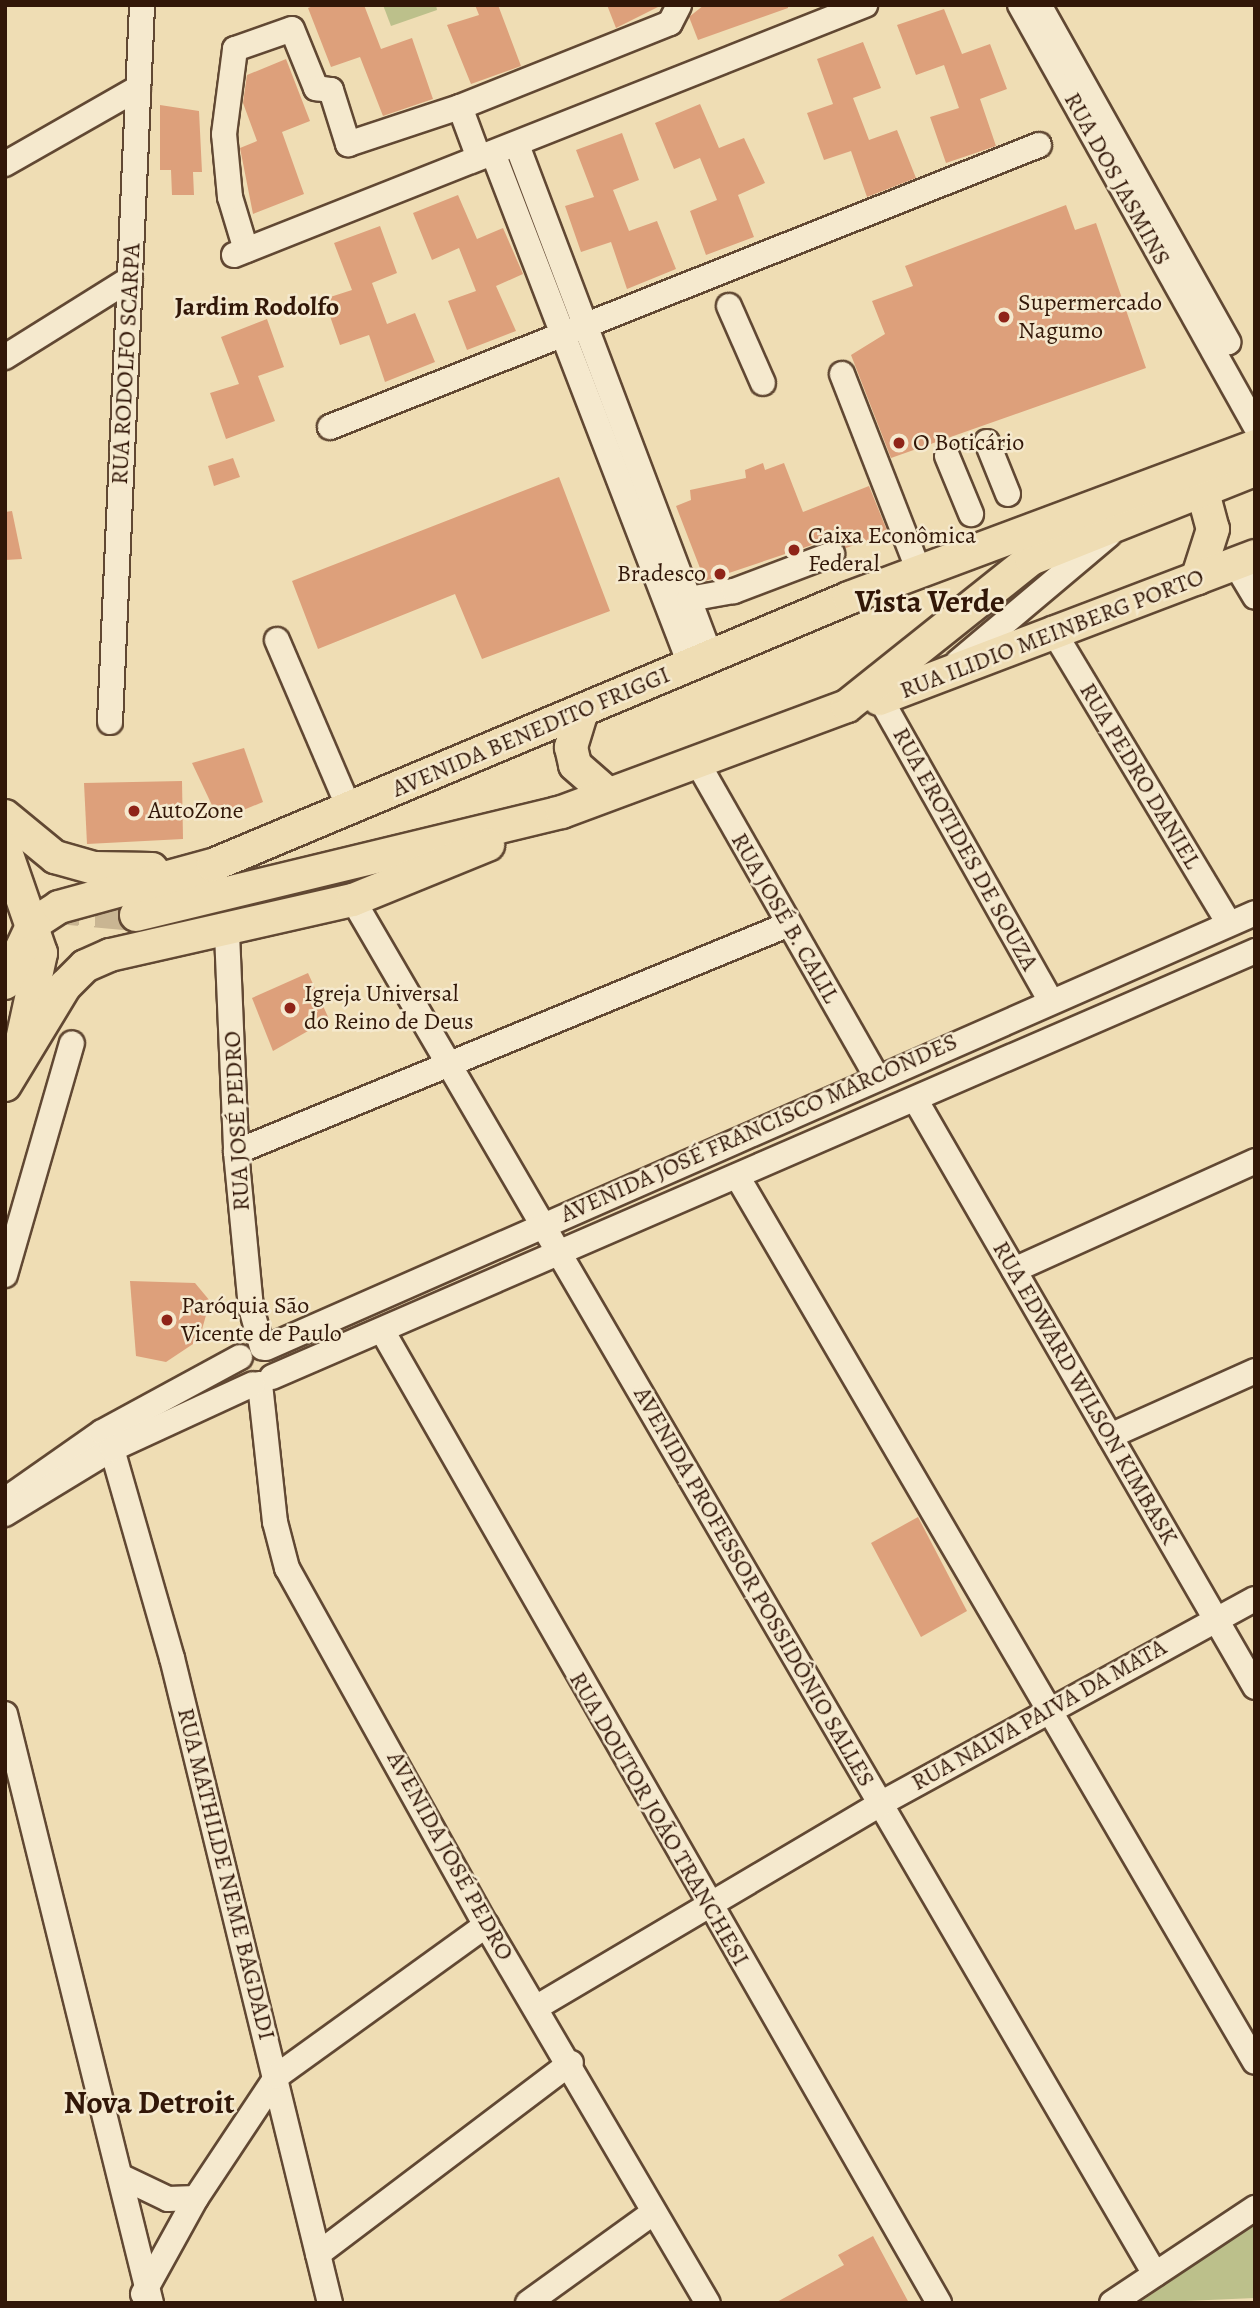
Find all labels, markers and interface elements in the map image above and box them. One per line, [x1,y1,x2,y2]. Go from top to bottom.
street label: RUA DOS JASMINS [1058,87,1176,271]
street label: RUA RODOLFO SCARPA [105,243,147,485]
place label: Supermercado Nagumo [1018,289,1162,345]
district label: Jardim Rodolfo [175,291,339,323]
marker: Supermercado Nagumo [996,309,1012,325]
place label: O Boticário [913,429,1024,457]
marker: O Boticário [891,435,907,451]
place label: Caixa Econômica Federal [808,522,976,578]
marker: Caixa Econômica Federal [786,542,802,558]
place label: Bradesco [617,560,706,588]
street label: RUA ILIDIO MEINBERG PORTO [896,563,1208,705]
marker: Bradesco [712,566,728,582]
district label: Vista Verde [855,582,1005,620]
street label: AVENIDA BENEDITO FRIGGI [388,660,674,804]
street label: RUA PEDRO DANIEL [1073,678,1207,874]
street label: RUA EROTIDES DE SOUZA [886,722,1044,976]
place label: AutoZone [148,797,243,825]
marker: AutoZone [126,803,142,819]
street label: RUA JOSÉ B. CALIL [724,828,846,1008]
place label: Igreja Universal do Reino de Deus [304,980,474,1036]
marker: Igreja Universal do Reino de Deus [282,1000,298,1016]
street label: AVENIDA JOSÉ FRANCISCO MARCONDES [556,1027,962,1229]
street label: RUA JOSÉ PEDRO [218,1030,256,1212]
street label: RUA EDWARD WILSON KIMBASK [986,1236,1184,1550]
place label: Paróquia São Vicente de Paulo [181,1292,342,1348]
marker: Paróquia São Vicente de Paulo [159,1312,175,1328]
street label: AVENIDA PROFESSOR POSSIDÔNIO SALLES [627,1382,881,1792]
street label: RUA NALVA PAIVA DA MATA [906,1633,1172,1797]
street label: RUA DOUTOR JOÃO TRANCHESI [563,1667,755,1971]
street label: RUA MATHILDE NEME BAGDADI [171,1705,281,2043]
street label: AVENIDA JOSÉ PEDRO [381,1746,519,1966]
district label: Nova Detroit [63,2083,235,2121]

